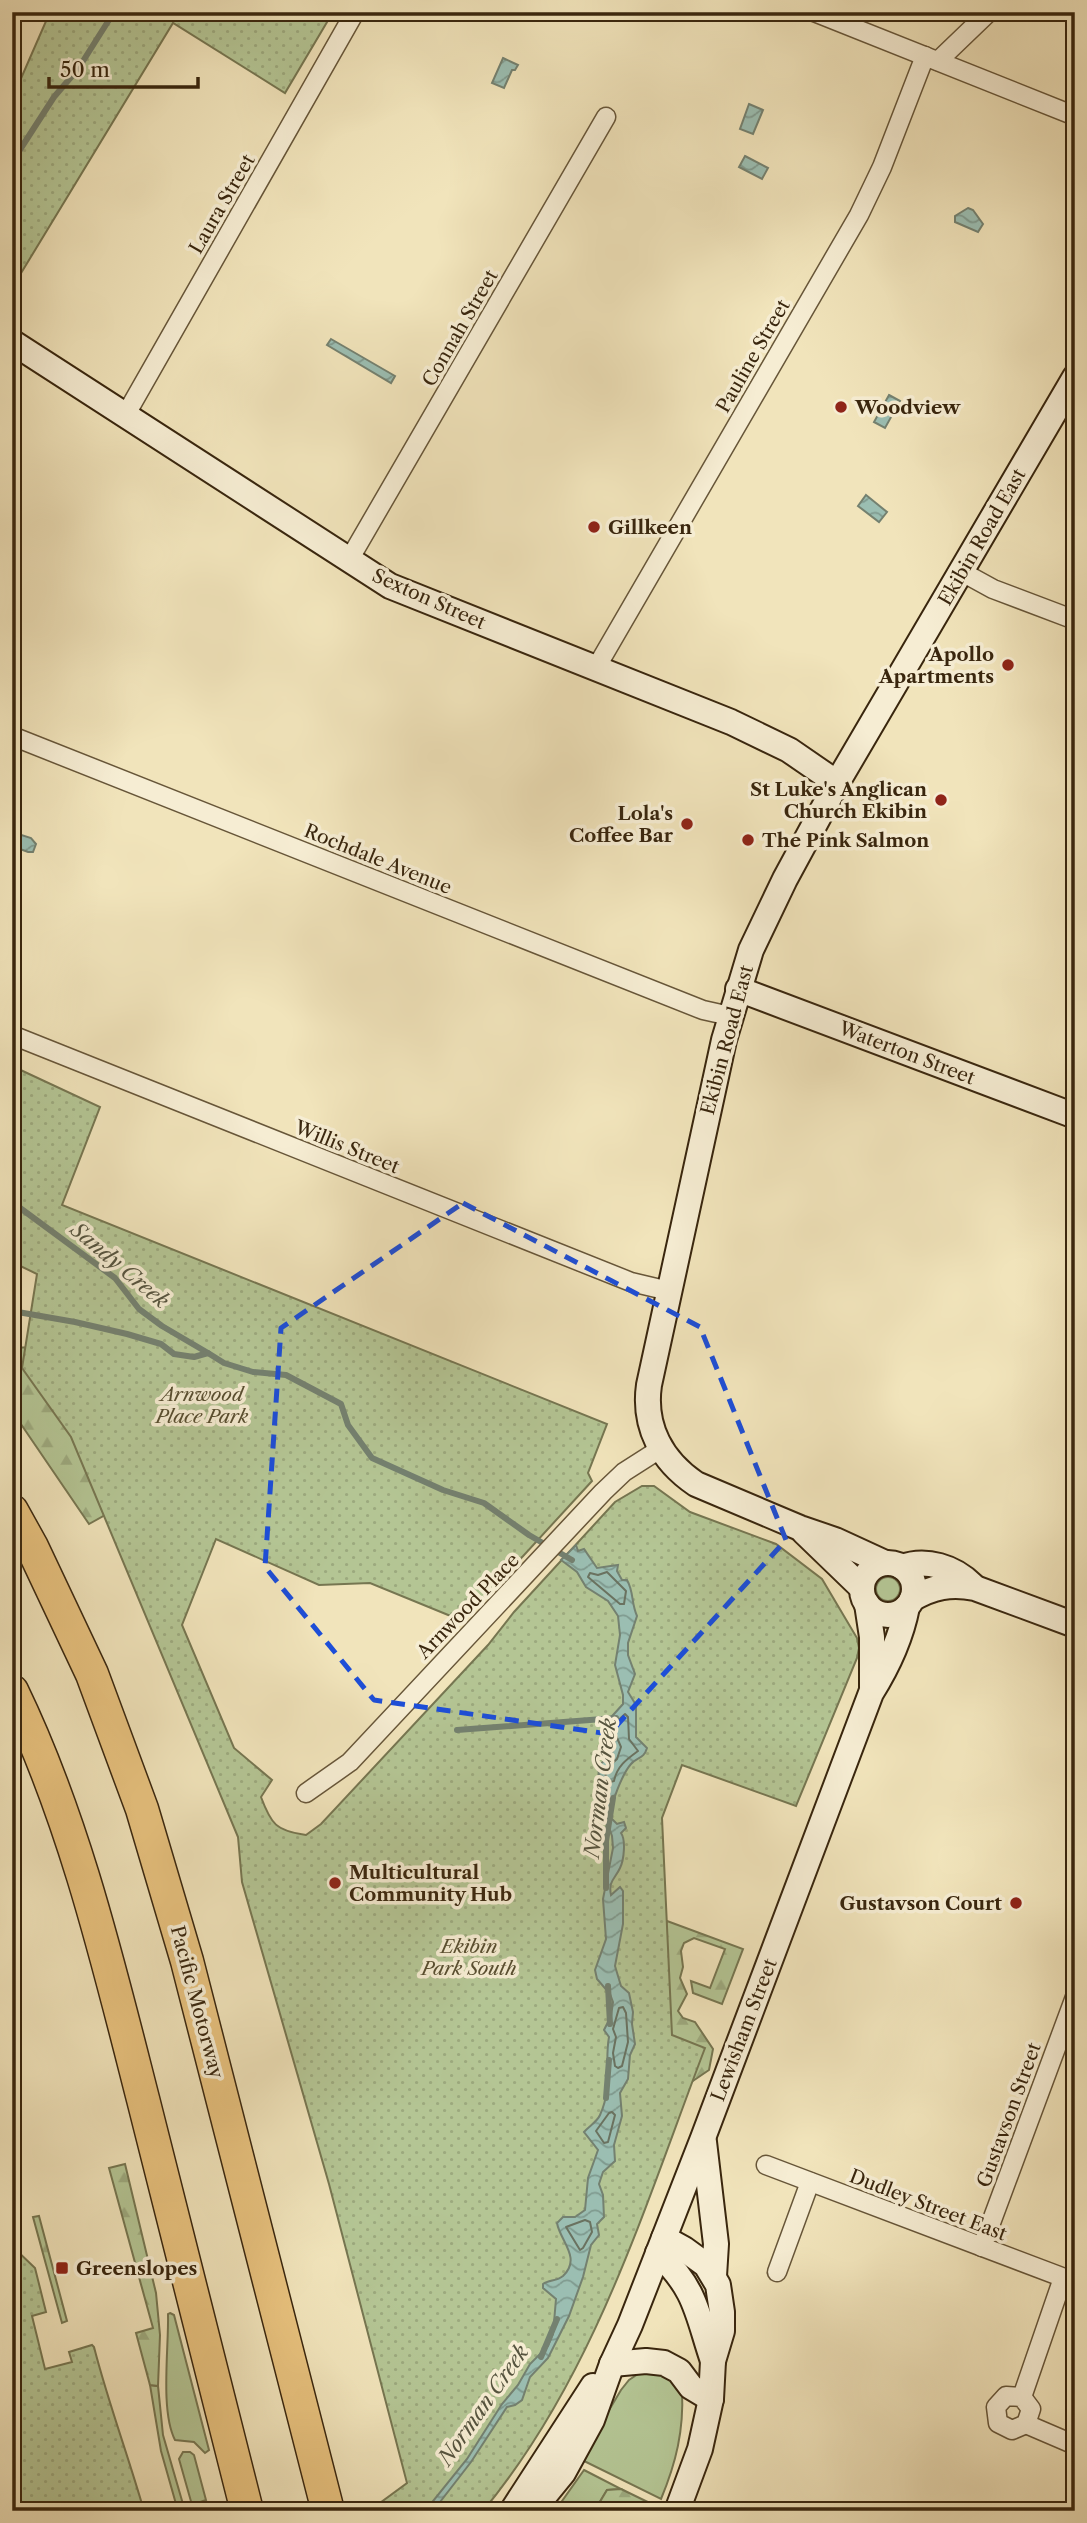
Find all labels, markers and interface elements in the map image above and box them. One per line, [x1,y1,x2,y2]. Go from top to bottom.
scale bar [49,46,198,90]
text: 50 m [60,57,110,82]
street label: Laura Street [184,150,260,258]
street label: Connah Street [417,265,503,390]
street label: Pauline Street [711,295,795,417]
place label: Woodview [854,396,961,419]
marker: Woodview [833,399,849,415]
street label: Ekibin Road East [934,464,1031,609]
place label: Gillkeen [608,516,692,539]
marker: Gillkeen [586,519,602,535]
street label: Sexton Street [369,564,489,634]
place label: Apollo Apartments [878,643,994,688]
marker: Apollo Apartments [1000,657,1016,673]
place label: St Luke's Anglican Church Ekibin [750,778,927,823]
marker: St Luke's Anglican Church Ekibin [933,792,949,808]
place label: Lola's Coffee Bar [569,802,674,847]
marker: Lola's Coffee Bar [679,816,695,832]
street label: Rochdale Avenue [301,819,455,899]
place label: The Pink Salmon [762,829,929,852]
marker: The Pink Salmon [740,832,756,848]
street label: Ekibin Road East [696,962,758,1117]
street label: Waterton Street [835,1016,978,1090]
street label: Willis Street [290,1115,403,1179]
water label: Sandy Creek [65,1216,174,1313]
park label: Arnwood Place Park [154,1383,248,1428]
street label: Arnwood Place [411,1549,524,1664]
water label: Norman Creek [579,1717,621,1861]
place label: Multicultural Community Hub [349,1861,512,1906]
marker: Multicultural Community Hub [327,1875,343,1891]
place label: Gustavson Court [839,1892,1002,1915]
marker: Gustavson Court [1008,1895,1024,1911]
street label: Pacific Motorway [166,1923,229,2081]
park label: Ekibin Park South [420,1935,517,1980]
street label: Lewisham Street [706,1955,782,2105]
street label: Gustavson Street [972,2039,1046,2190]
street label: Dudley Street East [846,2164,1010,2246]
place label: Greenslopes [76,2257,198,2280]
marker: Greenslopes [54,2260,70,2276]
water label: Norman Creek [431,2340,534,2471]

